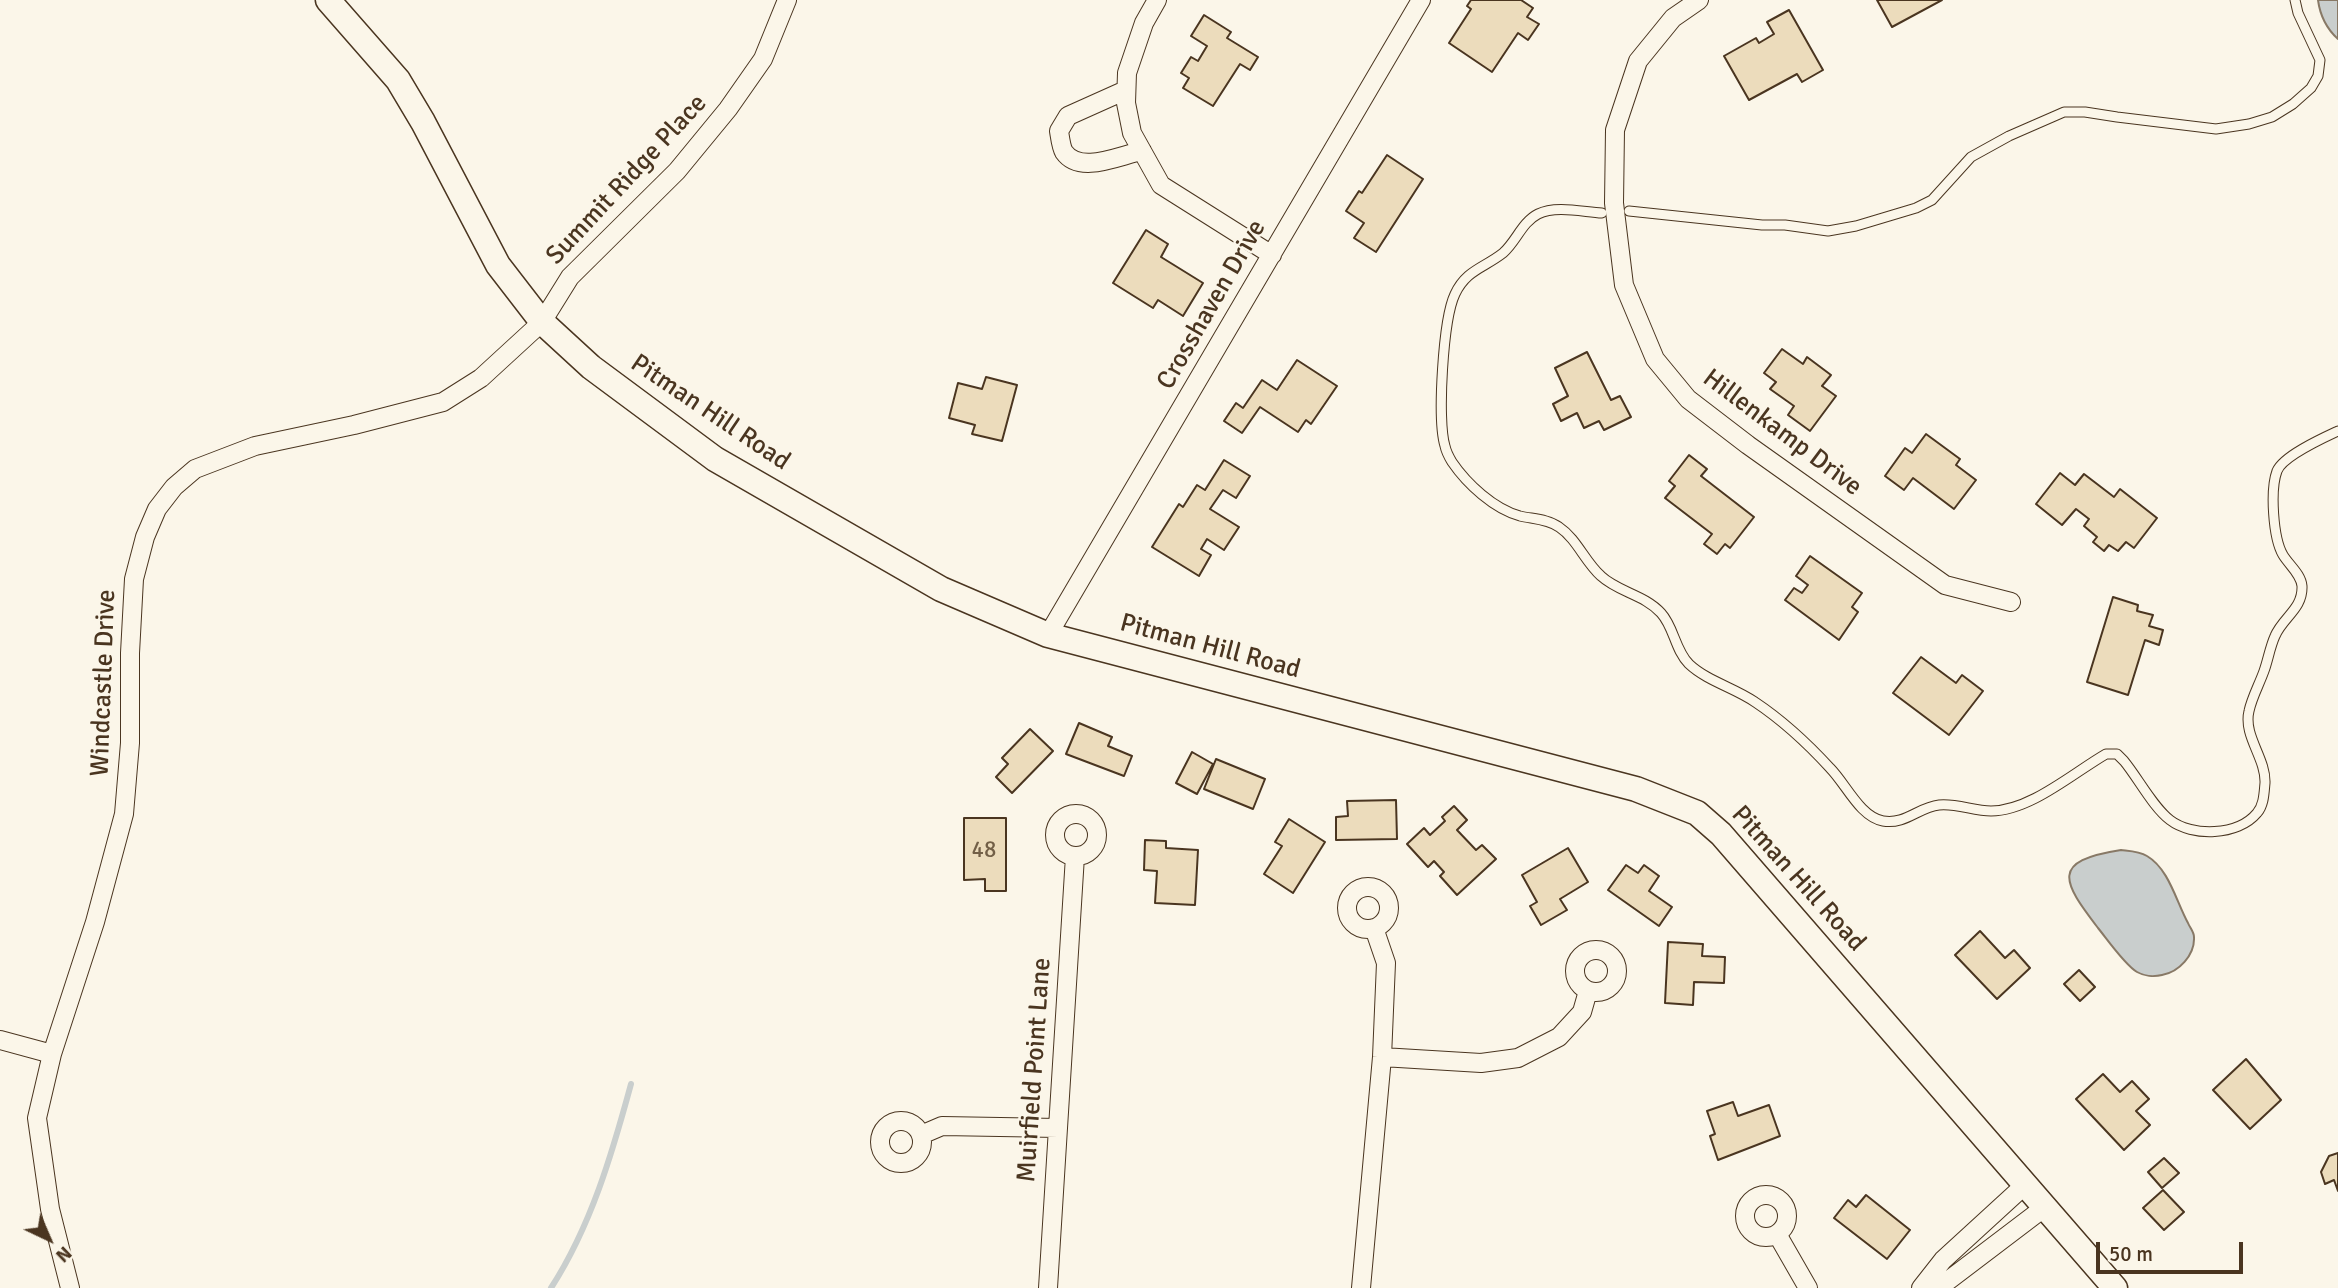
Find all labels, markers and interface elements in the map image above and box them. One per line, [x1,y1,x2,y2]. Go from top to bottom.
street label: Summit Ridge Place [540,88,714,272]
street label: Crosshaven Drive [1151,215,1273,395]
street label: Pitman Hill Road [624,348,796,478]
street label: Hillenkamp Drive [1696,363,1868,503]
street label: Windcastle Drive [85,589,123,777]
street label: Pitman Hill Road [1116,608,1304,686]
street label: Pitman Hill Road [1724,800,1872,958]
house number: 48 [972,837,996,865]
street label: Muirfield Point Lane [1012,957,1058,1183]
north arrow [14,1204,84,1274]
scale bar [2100,1228,2247,1272]
text: N [50,1241,77,1267]
text: 50 m [2109,1241,2153,1267]

